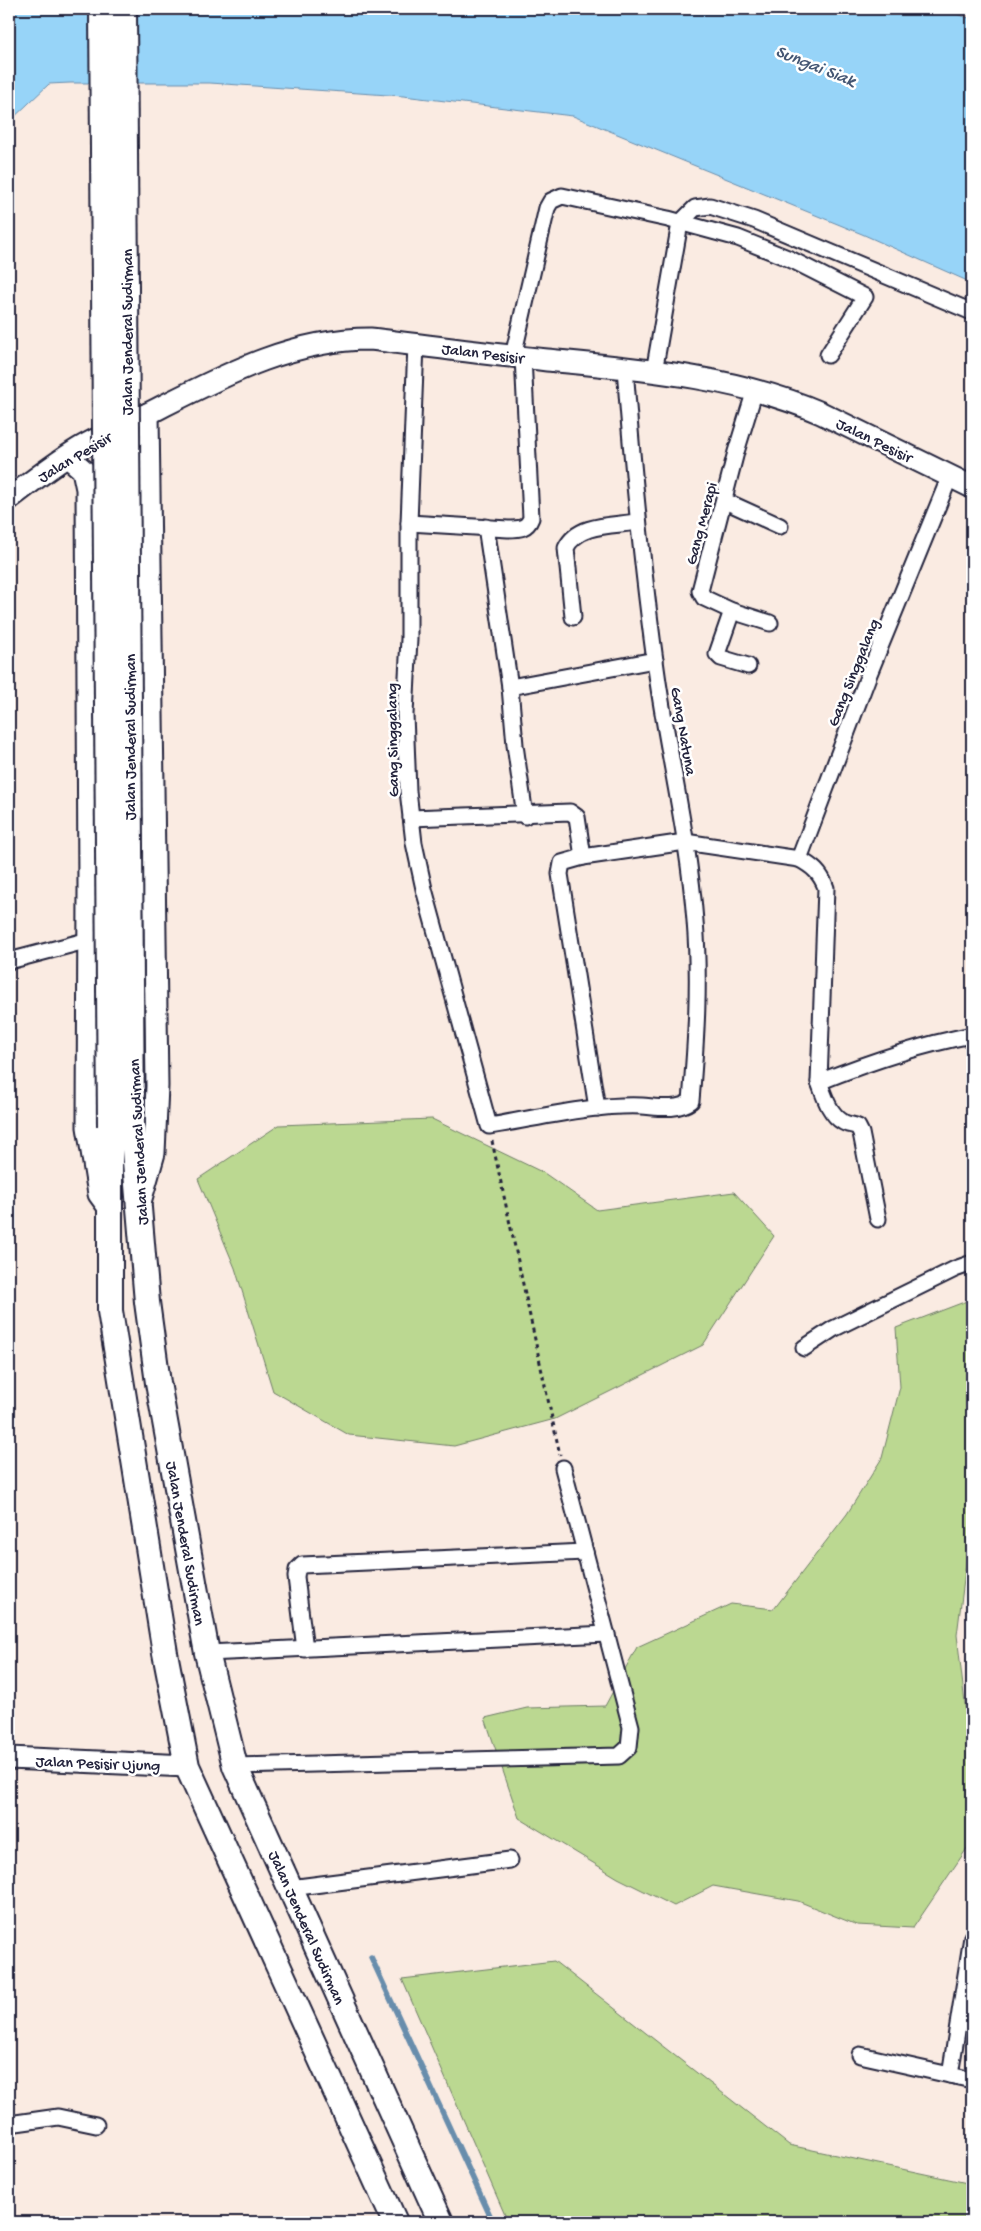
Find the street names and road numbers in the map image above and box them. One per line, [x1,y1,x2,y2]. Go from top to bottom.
street label: Jalan Jenderal Sudirman [120,248,139,415]
street label: Jalan Pesisir [440,341,526,370]
street label: Jalan Pesisir [832,415,916,469]
street label: Jalan Pesisir [35,429,117,488]
street label: Gang Merapi [683,481,724,567]
street label: Gang Singgalang [825,617,885,730]
street label: Jalan Jenderal Sudirman [123,653,142,820]
street label: Gang Singgalang [384,683,405,797]
street label: Gang Natuna [664,686,699,778]
street label: Jalan Jenderal Sudirman [127,1058,154,1225]
street label: Jalan Jenderal Sudirman [160,1460,207,1628]
street label: Jalan Pesisir Ujung [35,1754,160,1777]
street label: Jalan Jenderal Sudirman [262,1849,347,2009]

